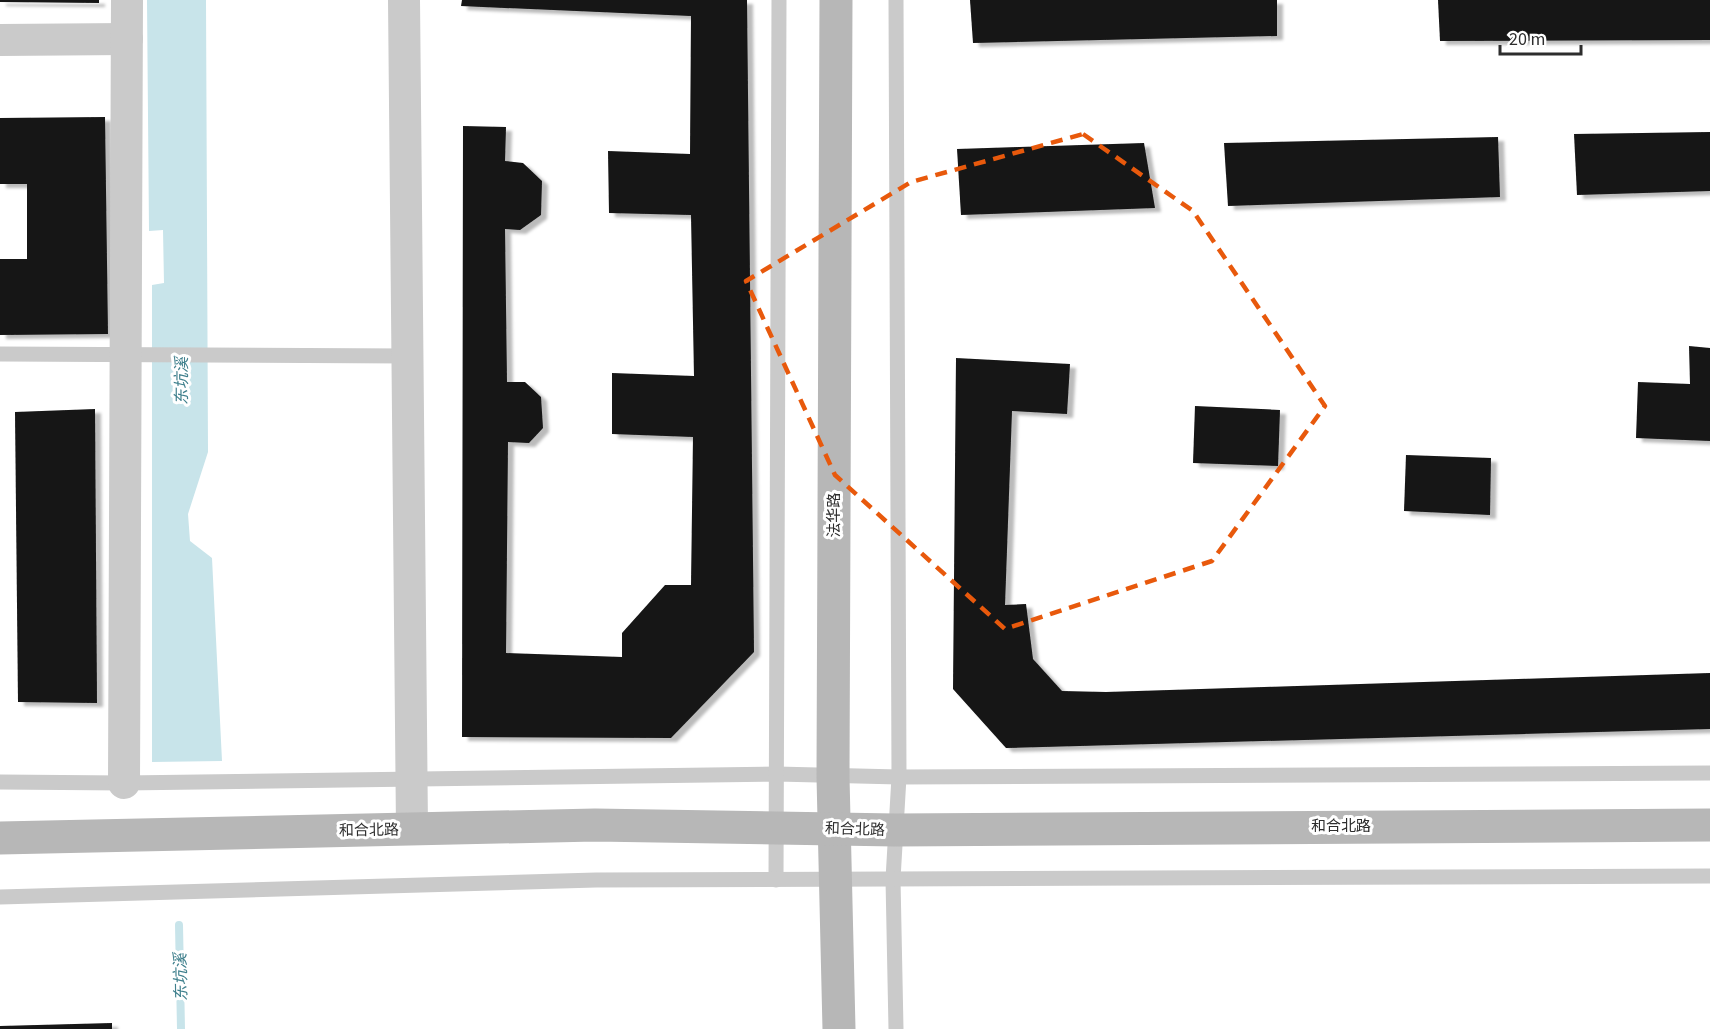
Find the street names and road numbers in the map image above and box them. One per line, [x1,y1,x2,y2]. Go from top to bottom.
street label: 法华路 [824,492,845,538]
street label: 和合北路 [1311,816,1371,837]
street label: 和合北路 [825,818,885,841]
street label: 和合北路 [339,819,399,842]

